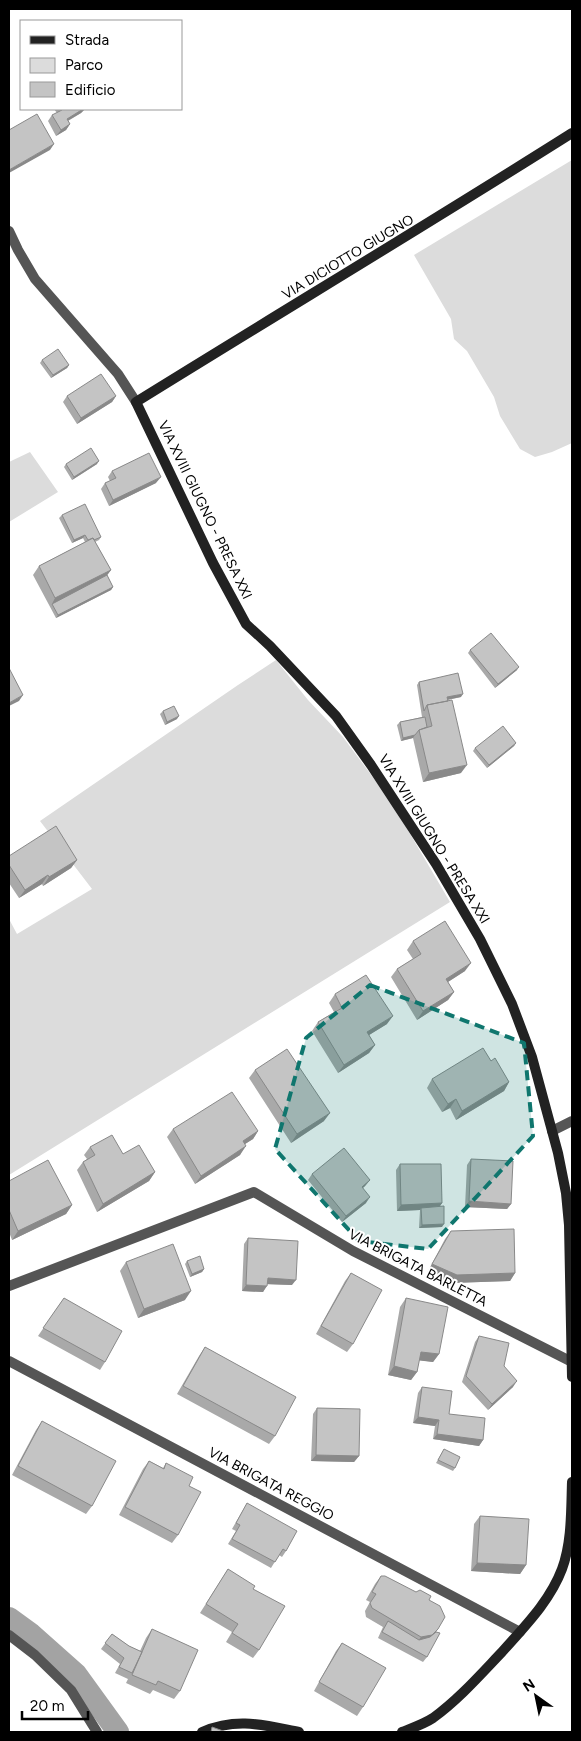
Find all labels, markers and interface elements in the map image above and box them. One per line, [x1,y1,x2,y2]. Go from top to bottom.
legend [20,20,182,110]
text: Strada [65,31,109,49]
text: Parco [65,56,103,74]
text: Edificio [65,81,116,99]
street label: VIA DICIOTTO GIUGNO [279,211,417,303]
street label: VIA XVIII GIUGNO - PRESA XXI [154,418,256,602]
street label: VIA XVIII GIUGNO - PRESA XXI [375,751,493,927]
street label: VIA BRIGATA BARLETTA [346,1226,491,1311]
street label: VIA BRIGATA REGGIO [205,1444,337,1524]
north arrow [511,1671,561,1721]
text: N [520,1675,538,1696]
scale bar [22,1688,89,1720]
text: 20 m [30,1697,64,1715]

